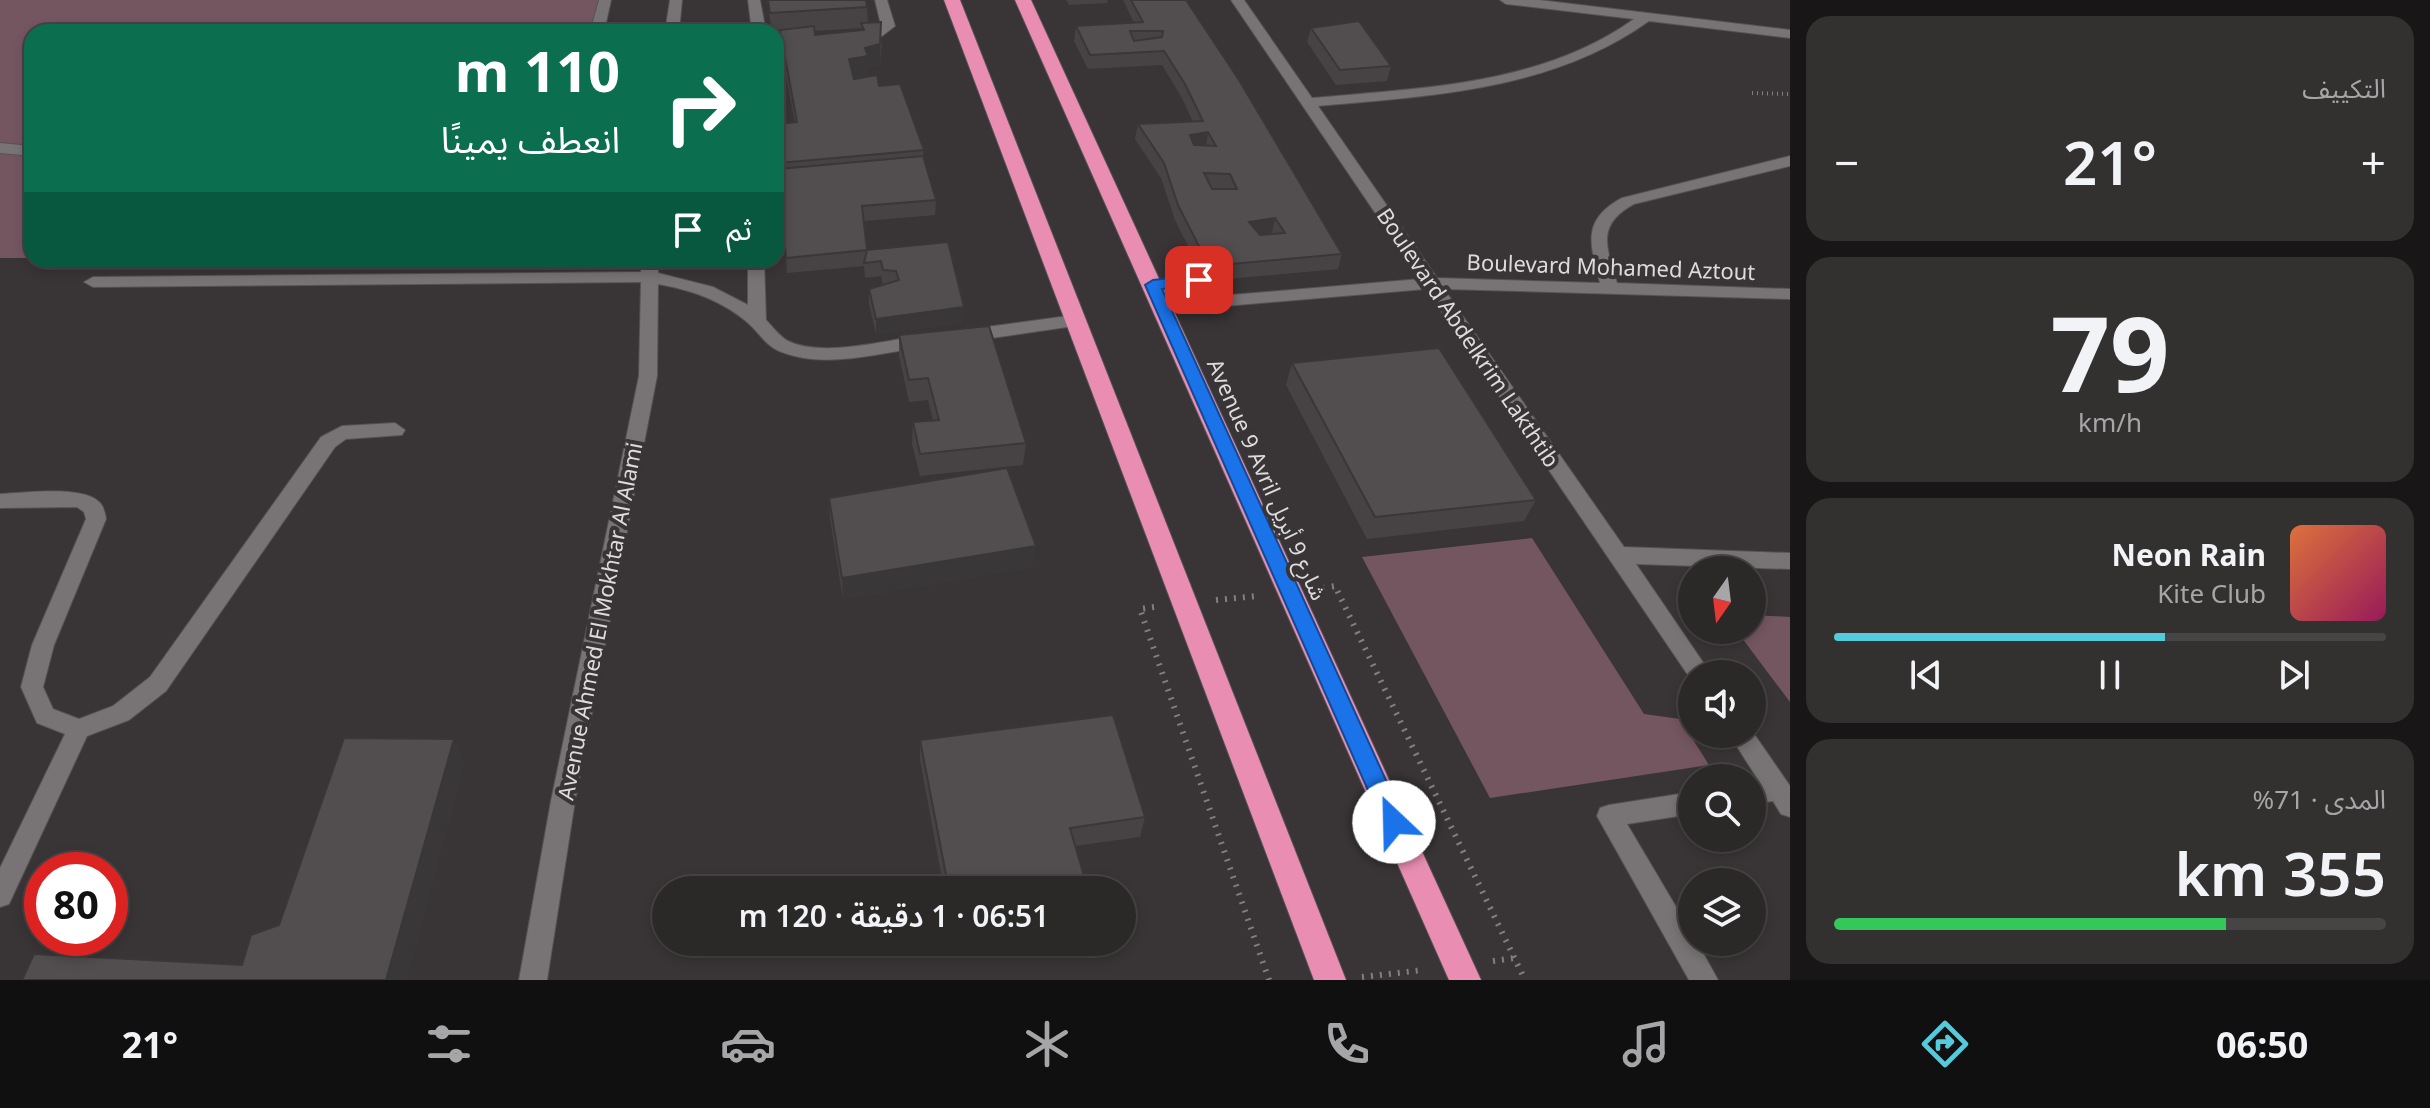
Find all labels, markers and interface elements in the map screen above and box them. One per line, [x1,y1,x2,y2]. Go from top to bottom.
text: 110 m [455,32,620,108]
icon: right [648,56,752,160]
text: التكييف [2302,70,2386,106]
text: انعطف يمينًا [441,115,620,164]
text: 21° [2063,121,2157,203]
text: − [1834,132,1859,192]
text: + [2361,132,2386,192]
street label: Boulevard Abdelkrim Lakthtib [1371,202,1567,472]
icon: arrive [666,208,710,252]
text: ثم [726,208,752,249]
pin [1165,246,1233,314]
street label: Boulevard Mohamed Aztout [1466,246,1756,286]
icon: arrive [1177,258,1221,302]
text: 79 [2051,281,2170,422]
street label: Avenue 9 Avril شارع 9 أبريل [1198,354,1335,606]
text: km/h [2078,404,2142,440]
street label: Avenue Ahmed El Mokhtar Al Alami [550,440,648,802]
text: Neon Rain [2112,534,2266,575]
north arrow [1678,556,1766,644]
map controls [1678,556,1766,956]
text: Kite Club [2157,575,2266,611]
icon: previous [1904,653,1948,697]
icon: pause [2088,653,2132,697]
icon: next [2272,653,2316,697]
button: sound [1678,660,1766,748]
button: search [1678,764,1766,852]
position arrow [1352,780,1436,864]
text: المدى · 71% [2253,781,2386,817]
text: 355 km [2175,832,2386,914]
speed limit sign: 80 [24,852,128,956]
button: layers [1678,868,1766,956]
text: 06:51 · 1 دقيقة · 120 m [739,895,1049,936]
icon: filters [421,1016,477,1072]
icon: car [720,1016,776,1072]
icon: climate [1019,1016,1075,1072]
icon: phone [1319,1016,1375,1072]
icon: music [1618,1016,1674,1072]
icon: directions [1917,1016,1973,1072]
text: 21° [122,1020,178,1069]
text: 06:50 [2216,1020,2308,1069]

